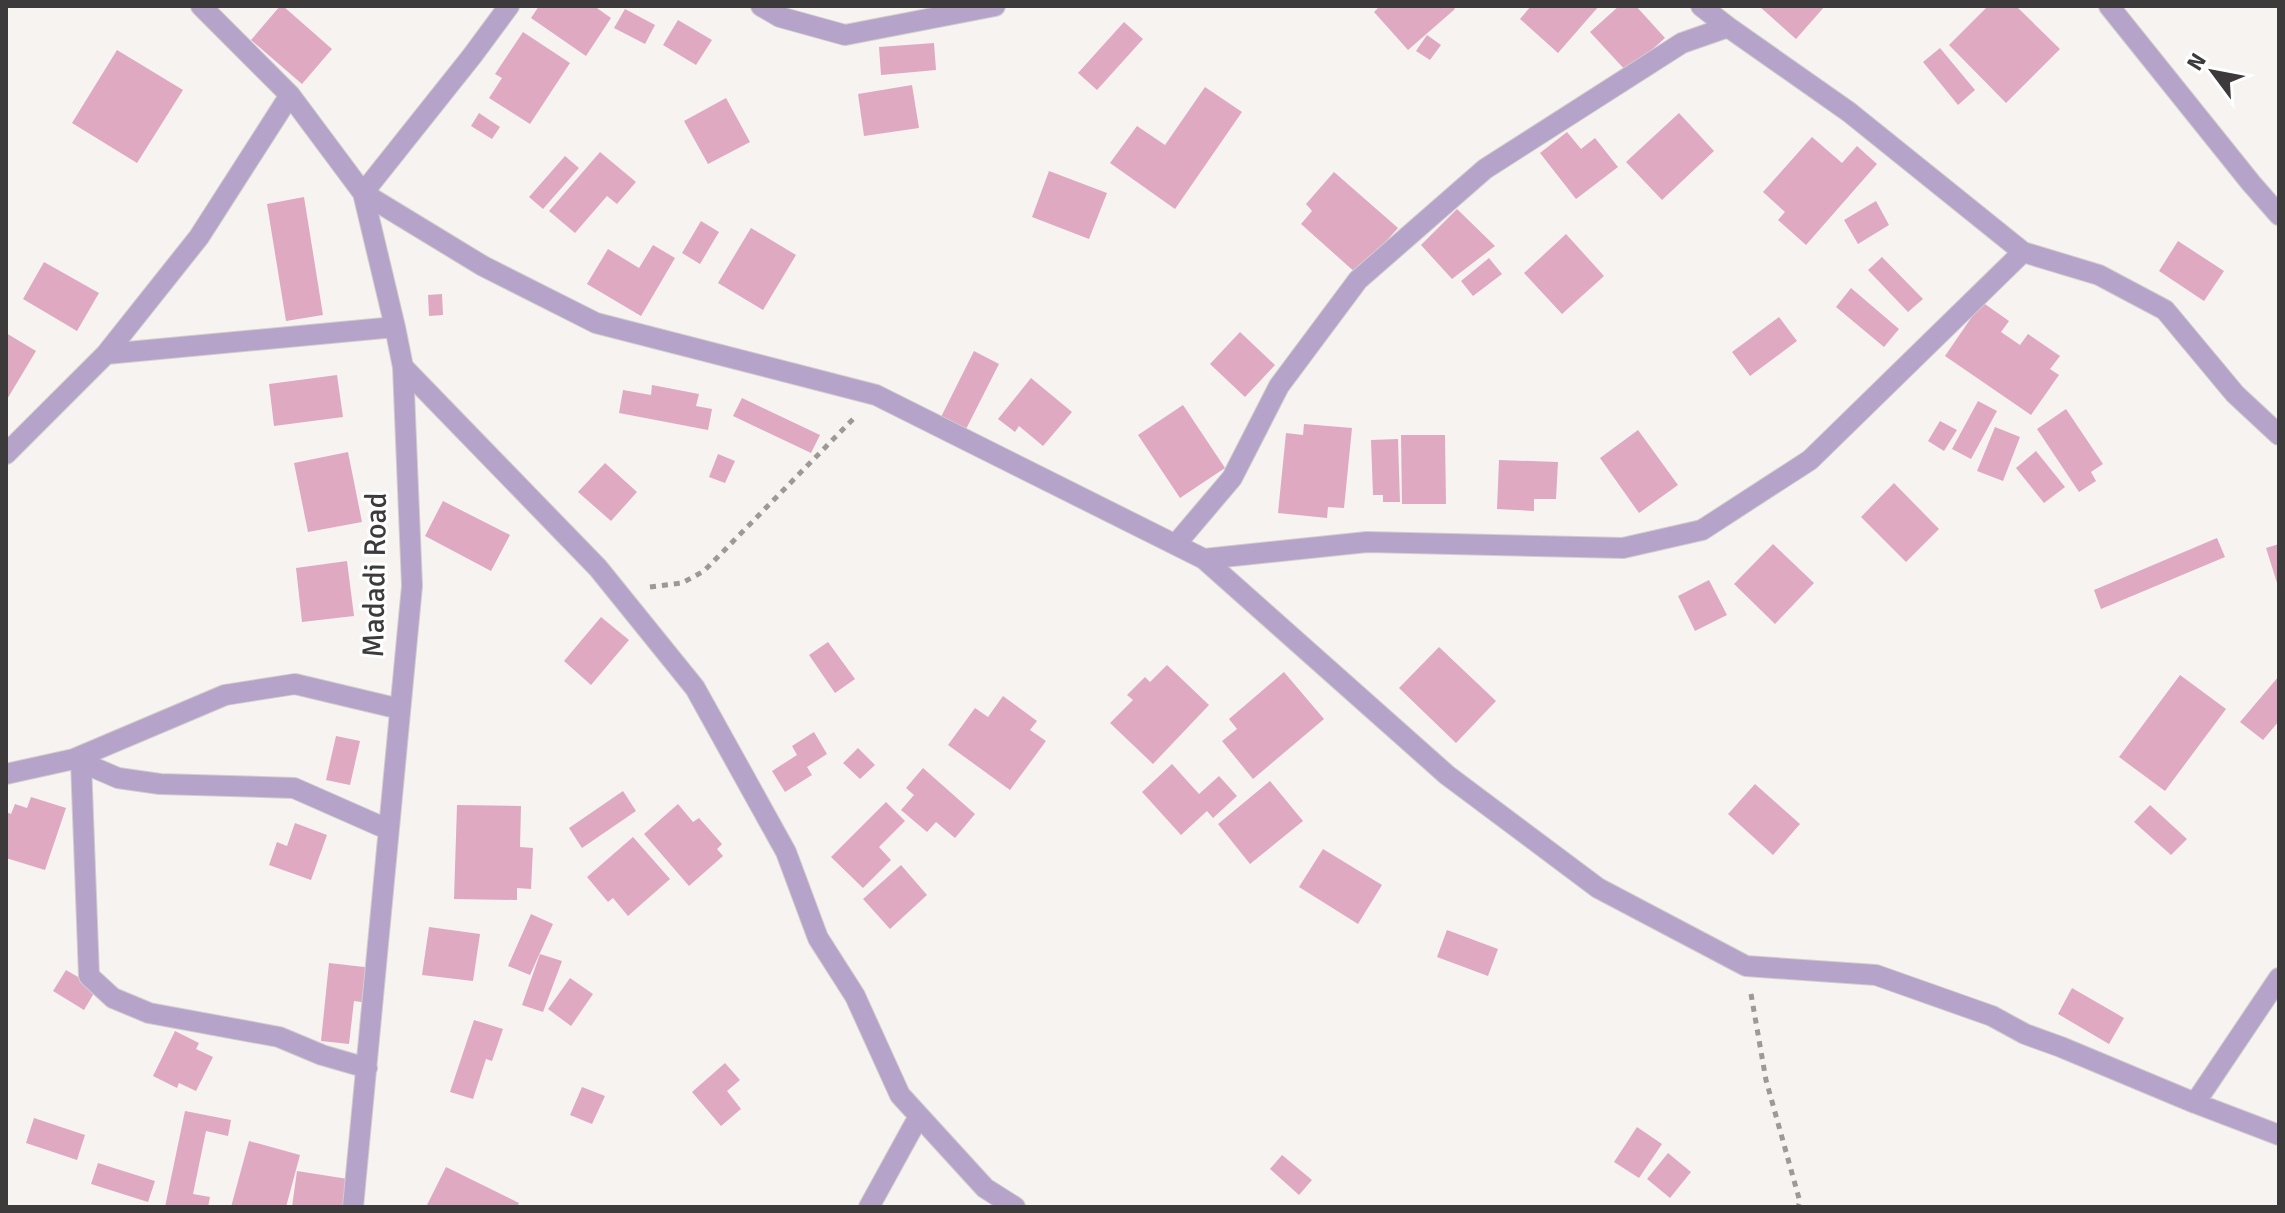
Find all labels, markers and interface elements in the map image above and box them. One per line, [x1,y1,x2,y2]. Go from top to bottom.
north arrow [2173,32,2253,112]
text: N [2181,48,2212,75]
street label: Madadi Road [355,492,395,658]

